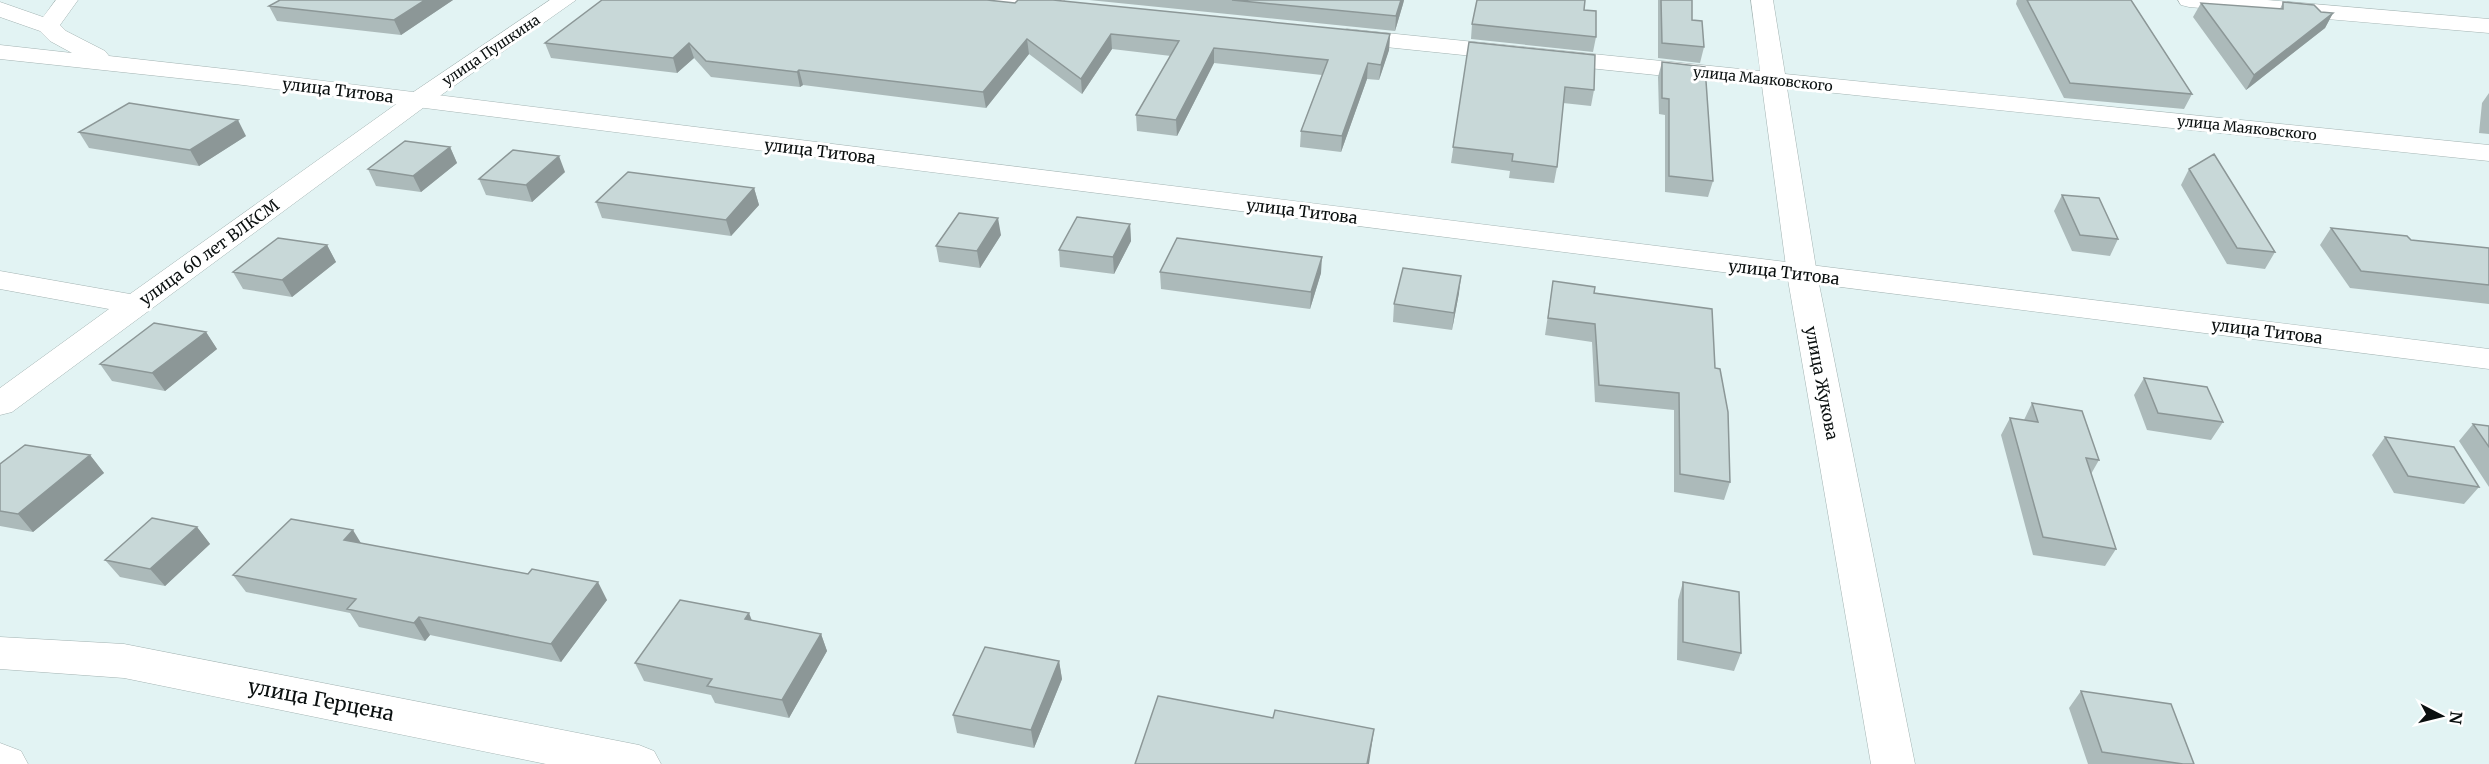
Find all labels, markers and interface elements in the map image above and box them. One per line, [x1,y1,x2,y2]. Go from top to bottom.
street label: улица Пушкина [439,10,544,89]
street label: улица Маяковского [1692,63,1834,95]
street label: улица Титова [281,73,395,107]
street label: улица Маяковского [2176,112,2318,144]
street label: улица Титова [763,134,877,168]
street label: улица Титова [1245,194,1359,228]
street label: улица 60 лет ВЛКСМ [135,195,283,309]
street label: улица Титова [1727,255,1841,289]
street label: улица Титова [2210,314,2324,348]
street label: улица Жукова [1801,325,1843,442]
street label: улица Герцена [246,673,397,726]
north arrow [2411,686,2471,746]
text: N [2445,710,2467,726]

